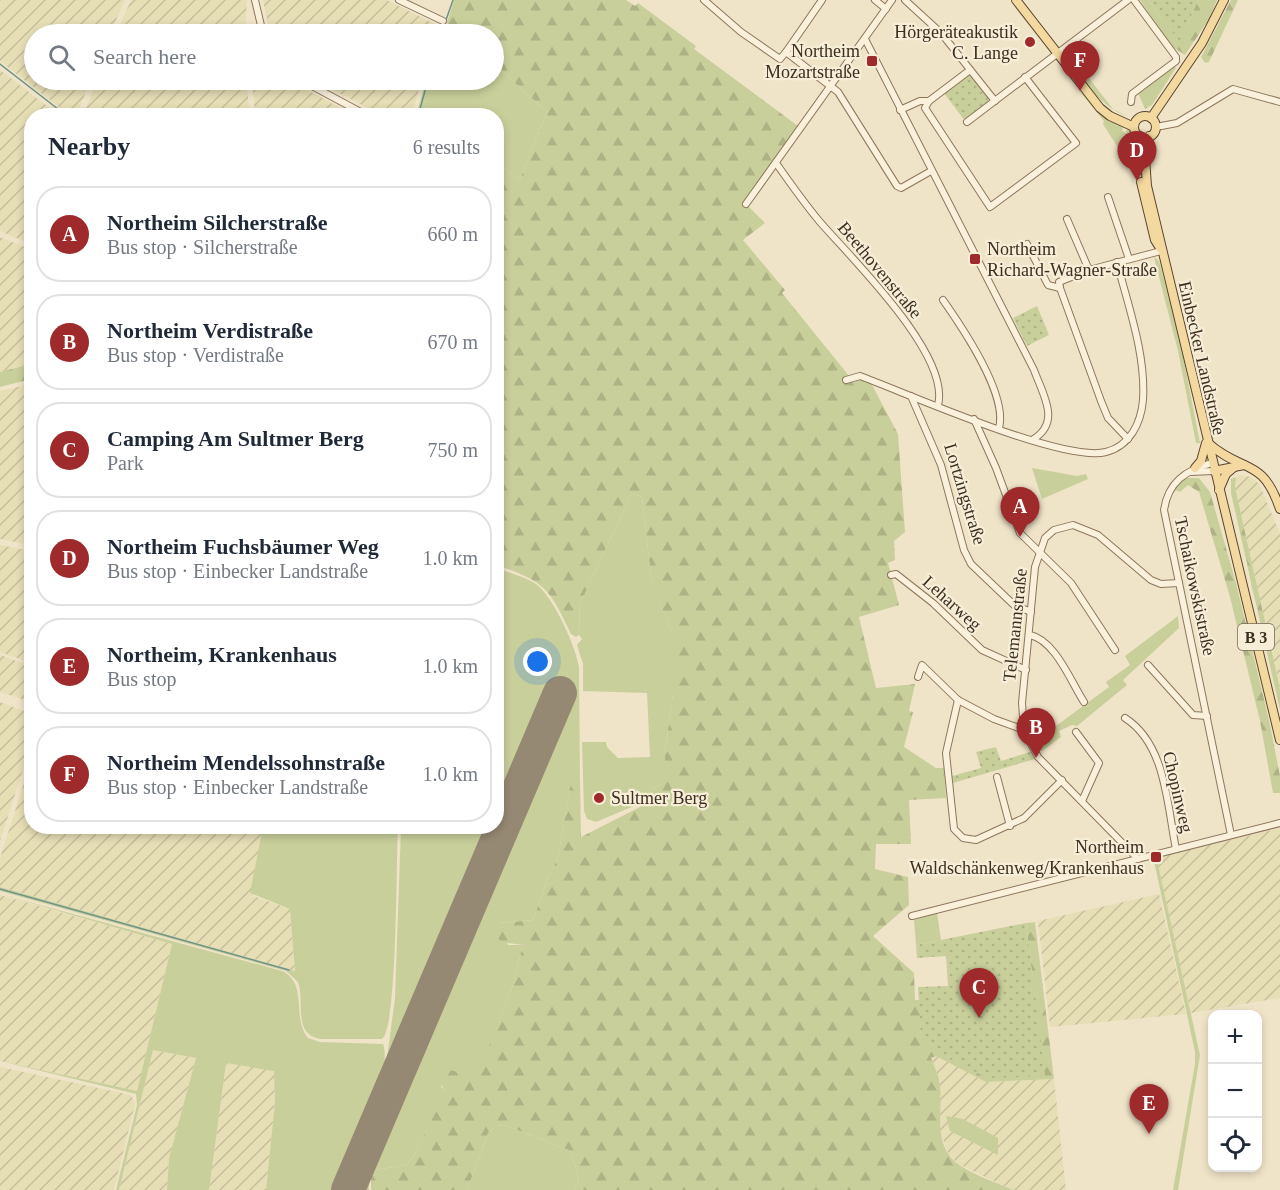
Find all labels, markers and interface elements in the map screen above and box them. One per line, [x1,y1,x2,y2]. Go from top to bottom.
place label: Hörgeräteakustik C. Lange [894,22,1018,63]
search box [24,24,504,90]
marker: Hörgeräteakustik C. Lange [1023,35,1037,49]
icon: search [45,41,78,74]
place label: Northeim Mozartstraße [765,41,860,82]
pin: F [1060,42,1100,91]
text: Search here [93,44,196,69]
marker: Northeim Mozartstraße [865,54,879,68]
text: Nearby [48,132,130,161]
pin: D [1118,132,1156,181]
text: 6 results [413,136,480,158]
text: Northeim Silcherstraße [107,210,328,235]
street label: Beethovenstraße [834,218,926,322]
text: A [62,223,77,245]
text: 660 m [427,223,478,245]
text: Bus stop · Silcherstraße [107,236,298,258]
place label: Northeim Richard-Wagner-Straße [987,239,1157,280]
marker: Northeim Richard-Wagner-Straße [968,252,982,266]
street label: Einbecker Landstraße [1175,279,1229,437]
text: Northeim Verdistraße [107,318,313,343]
text: B [63,331,76,353]
text: 670 m [427,331,478,353]
text: Bus stop · Verdistraße [107,344,284,366]
text: Camping Am Sultmer Berg [107,426,364,451]
text: C [62,439,77,461]
text: 750 m [427,439,478,461]
street label: Lortzingstraße [940,441,990,547]
text: Park [107,452,144,474]
pin: A [1000,488,1040,537]
street label: Tschaikowskistraße [1170,515,1220,657]
text: Northeim Fuchsbäumer Weg [107,534,379,559]
text: D [62,547,77,569]
text: 1.0 km [422,547,478,569]
text: Bus stop · Einbecker Landstraße [107,560,368,582]
street label: Telemannstraße [999,567,1031,683]
street label: Leharweg [919,571,985,635]
road number: B 3 [1238,624,1274,650]
text: Northeim, Krankenhaus [107,642,337,667]
your location [523,647,552,676]
text: E [63,655,76,677]
text: 1.0 km [422,655,478,677]
text: Bus stop [107,668,176,690]
pin: B [1016,708,1056,758]
street label: Chopinweg [1159,749,1197,835]
text: Northeim Mendelssohnstraße [107,750,385,775]
text: F [63,763,76,785]
text: 1.0 km [422,763,478,785]
text: Bus stop · Einbecker Landstraße [107,776,368,798]
place label: Sultmer Berg [611,788,707,808]
marker: Sultmer Berg [592,791,606,805]
place label: Northeim Waldschänkenweg/Krankenhaus [910,837,1144,878]
marker: Northeim Waldschänkenweg/Krankenhaus [1149,850,1163,864]
pin: C [960,968,998,1018]
map controls [1208,1010,1262,1172]
button: + [1208,1010,1262,1064]
button: − [1208,1064,1262,1118]
pin: E [1130,1084,1168,1134]
button: locate [1208,1118,1262,1172]

